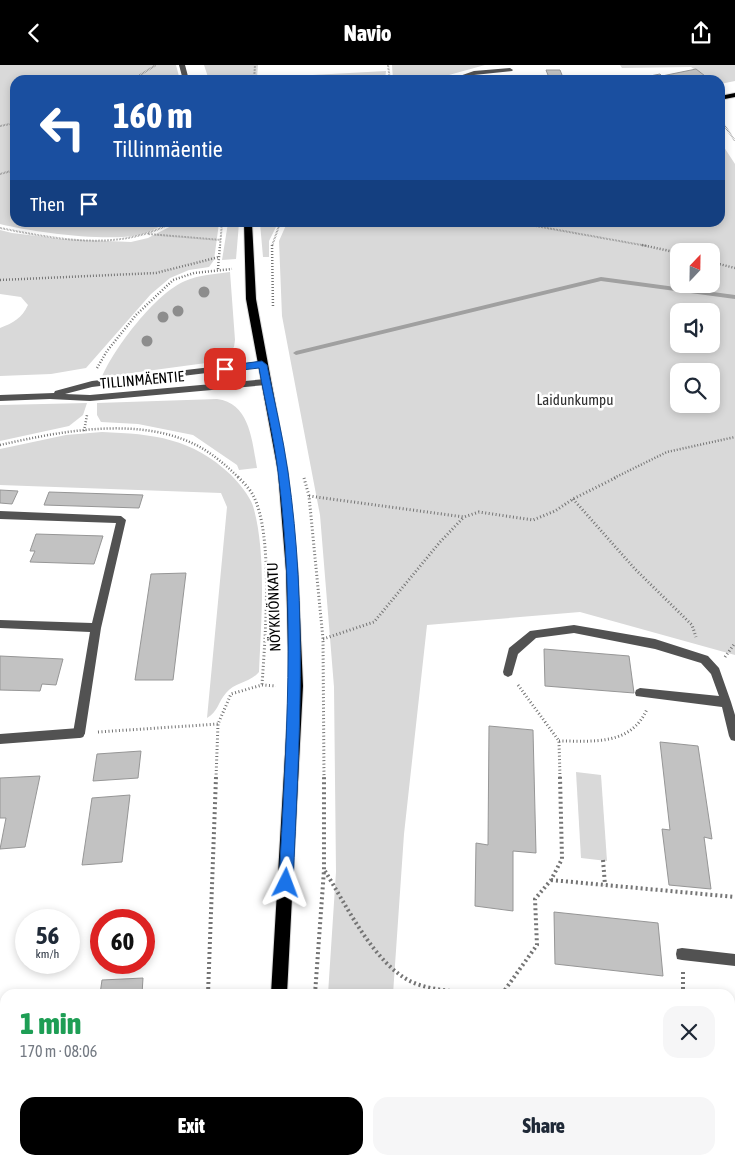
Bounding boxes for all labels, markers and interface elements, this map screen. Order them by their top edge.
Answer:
icon: back [20,19,48,47]
icon: share [687,19,715,47]
text: Navio [344,20,391,46]
icon: left [30,95,95,160]
text: 160 m [113,95,192,135]
text: Tillinmäentie [113,136,223,162]
icon: arrive [75,190,103,218]
text: Then [30,193,65,215]
north arrow [670,243,720,293]
map controls [670,243,720,413]
button: sound [670,303,720,353]
pin [204,348,246,390]
icon: arrive [211,355,239,383]
button: search [670,363,720,413]
street label: TILLINMÄENTIE [99,367,185,392]
park label: Laidunkumpu [537,391,613,408]
street label: NÖYKKIÖNKATU [263,562,284,652]
position arrow [259,856,311,908]
speed limit sign: 60 [90,909,155,974]
text: 56 [36,921,59,949]
text: km/h [36,947,59,961]
text: 1 min [20,1006,81,1040]
button: close [663,1006,715,1058]
text: 170 m · 08:06 [20,1042,97,1060]
button: Exit [20,1097,363,1155]
button: Share [373,1097,715,1155]

